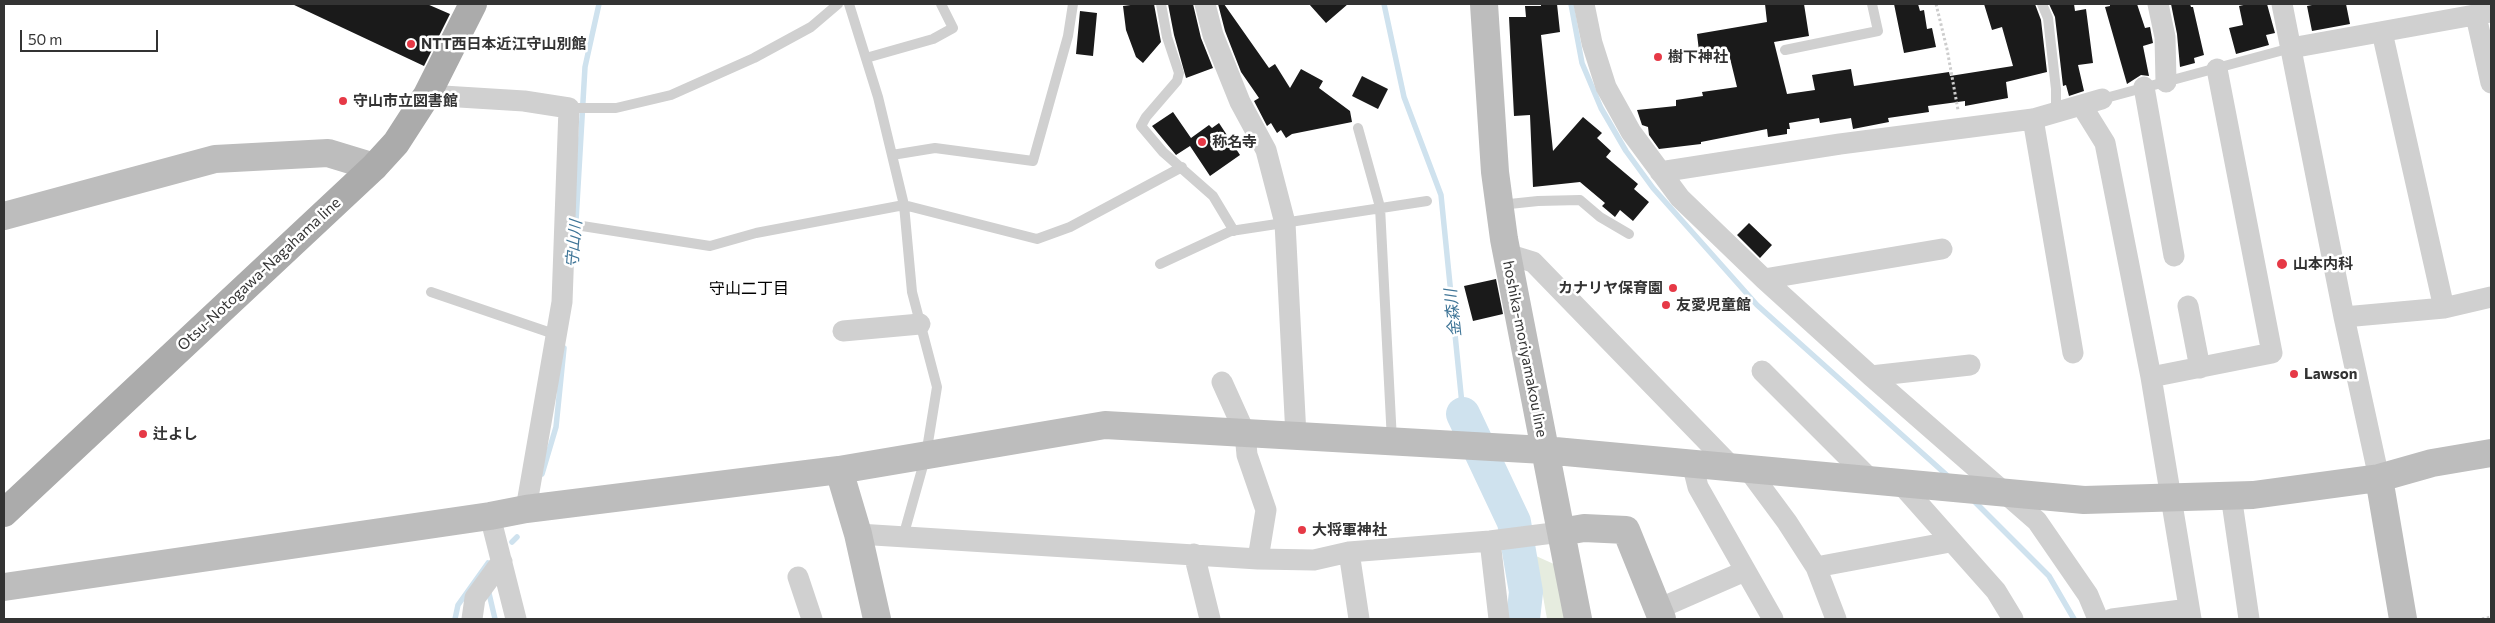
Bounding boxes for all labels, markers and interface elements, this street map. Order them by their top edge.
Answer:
scale bar [22,20,160,52]
text: 50 m [28,30,62,48]
place label: NTT西日本近江守山別館 [421,35,587,53]
marker: NTT西日本近江守山別館 [405,38,417,50]
place label: 樹下神社 [1668,48,1728,66]
marker: 樹下神社 [1652,51,1664,63]
place label: 守山市立図書館 [353,92,458,110]
marker: 守山市立図書館 [337,95,349,107]
place label: 称名寺 [1212,133,1257,151]
marker: 称名寺 [1196,136,1208,148]
street label: Otsu-Notogawa-Nagahama line [174,194,344,354]
water label: 守山川 [562,219,586,269]
place label: 山本内科 [2293,255,2353,273]
marker: 山本内科 [2275,257,2289,271]
street label: hoshika-moriyamakou line [1499,259,1551,439]
district label: 守山二丁目 [709,279,789,299]
place label: カナリヤ保育園 [1558,279,1663,297]
marker: カナリヤ保育園 [1667,282,1679,294]
water label: 金森川 [1441,288,1465,338]
place label: 友愛児童館 [1676,296,1751,314]
marker: 友愛児童館 [1660,299,1672,311]
place label: Lawson [2304,365,2357,383]
marker: Lawson [2288,368,2300,380]
place label: 辻よし [153,425,198,443]
marker: 辻よし [137,428,149,440]
place label: 大将軍神社 [1312,521,1387,539]
marker: 大将軍神社 [1296,524,1308,536]

